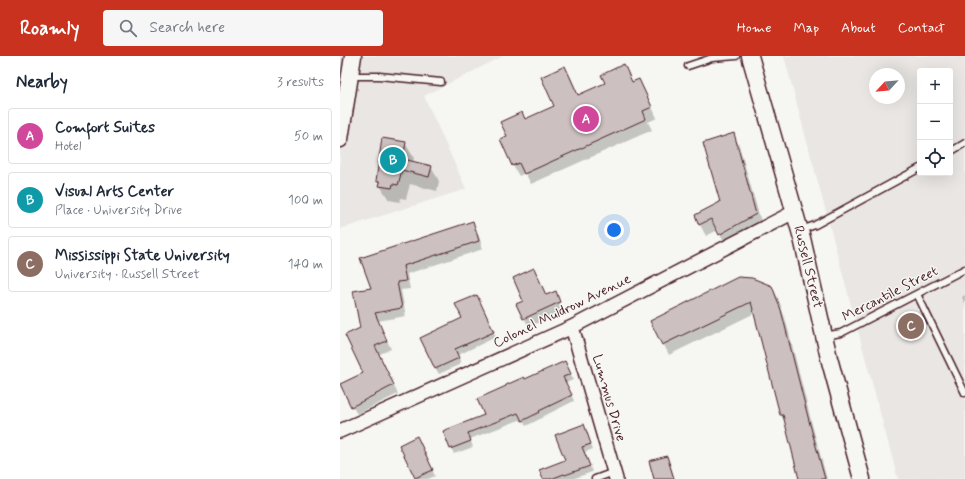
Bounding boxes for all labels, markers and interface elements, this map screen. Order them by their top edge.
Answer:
search box [103,10,383,46]
text: Roamly [20,16,79,41]
icon: search [117,17,139,39]
text: Search here [149,18,225,38]
text: Home [737,19,771,37]
text: Map [793,19,819,37]
text: About [841,19,876,37]
text: Contact [898,19,945,37]
north arrow [869,68,905,104]
map controls [917,68,953,176]
button: + [917,68,953,104]
text: Nearby [16,71,68,93]
text: 3 results [277,74,324,91]
pin: A [573,104,599,134]
button: − [917,104,953,140]
text: Comfort Suites [55,118,155,138]
text: A [26,128,34,145]
text: 50 m [294,128,323,145]
text: Hotel [55,138,81,155]
button: locate [917,140,953,176]
pin: B [380,145,406,175]
text: Visual Arts Center [55,182,174,202]
text: B [26,192,34,209]
text: 100 m [288,192,323,209]
text: Place · University Drive [55,202,182,219]
your location [604,220,624,240]
street label: Russell Street [789,224,827,310]
text: Mississippi State University [55,246,230,266]
text: C [25,256,35,273]
text: 140 m [288,256,323,273]
street label: Mercantile Street [839,262,941,326]
text: University · Russell Street [55,266,200,283]
street label: Colonel Muldrow Avenue [490,270,634,352]
pin: C [898,311,924,341]
street label: Lummus Drive [588,352,630,444]

